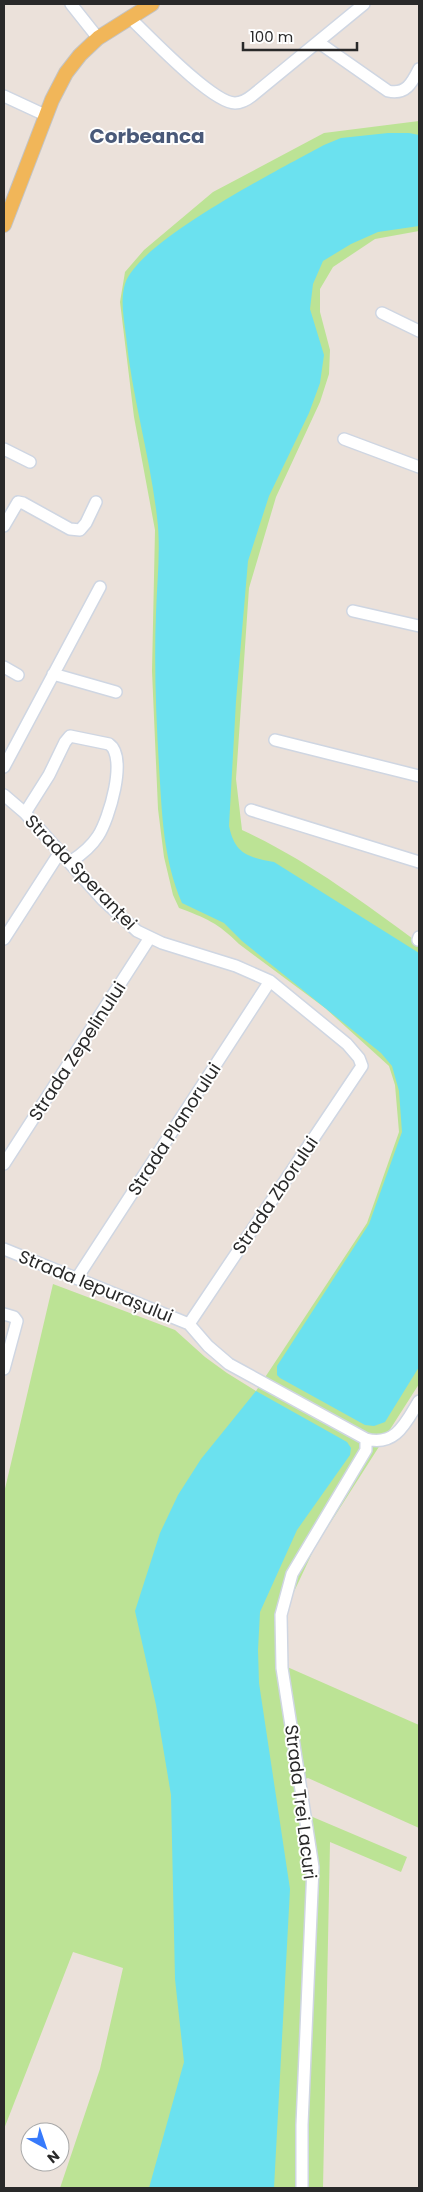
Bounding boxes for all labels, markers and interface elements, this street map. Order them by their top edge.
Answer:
scale bar [243,20,357,52]
text: 100 m [250,26,293,47]
district label: Corbeanca [89,122,205,150]
street label: Strada Speranței [19,809,143,935]
street label: Strada Zepelinului [22,976,132,1126]
street label: Strada Planorului [122,1058,226,1200]
street label: Strada Zborului [226,1131,324,1259]
street label: Strada Iepurașului [15,1244,177,1328]
street label: Strada Trei Lacuri [279,1723,323,1881]
north arrow [20,2122,70,2172]
text: N [43,2146,64,2168]

